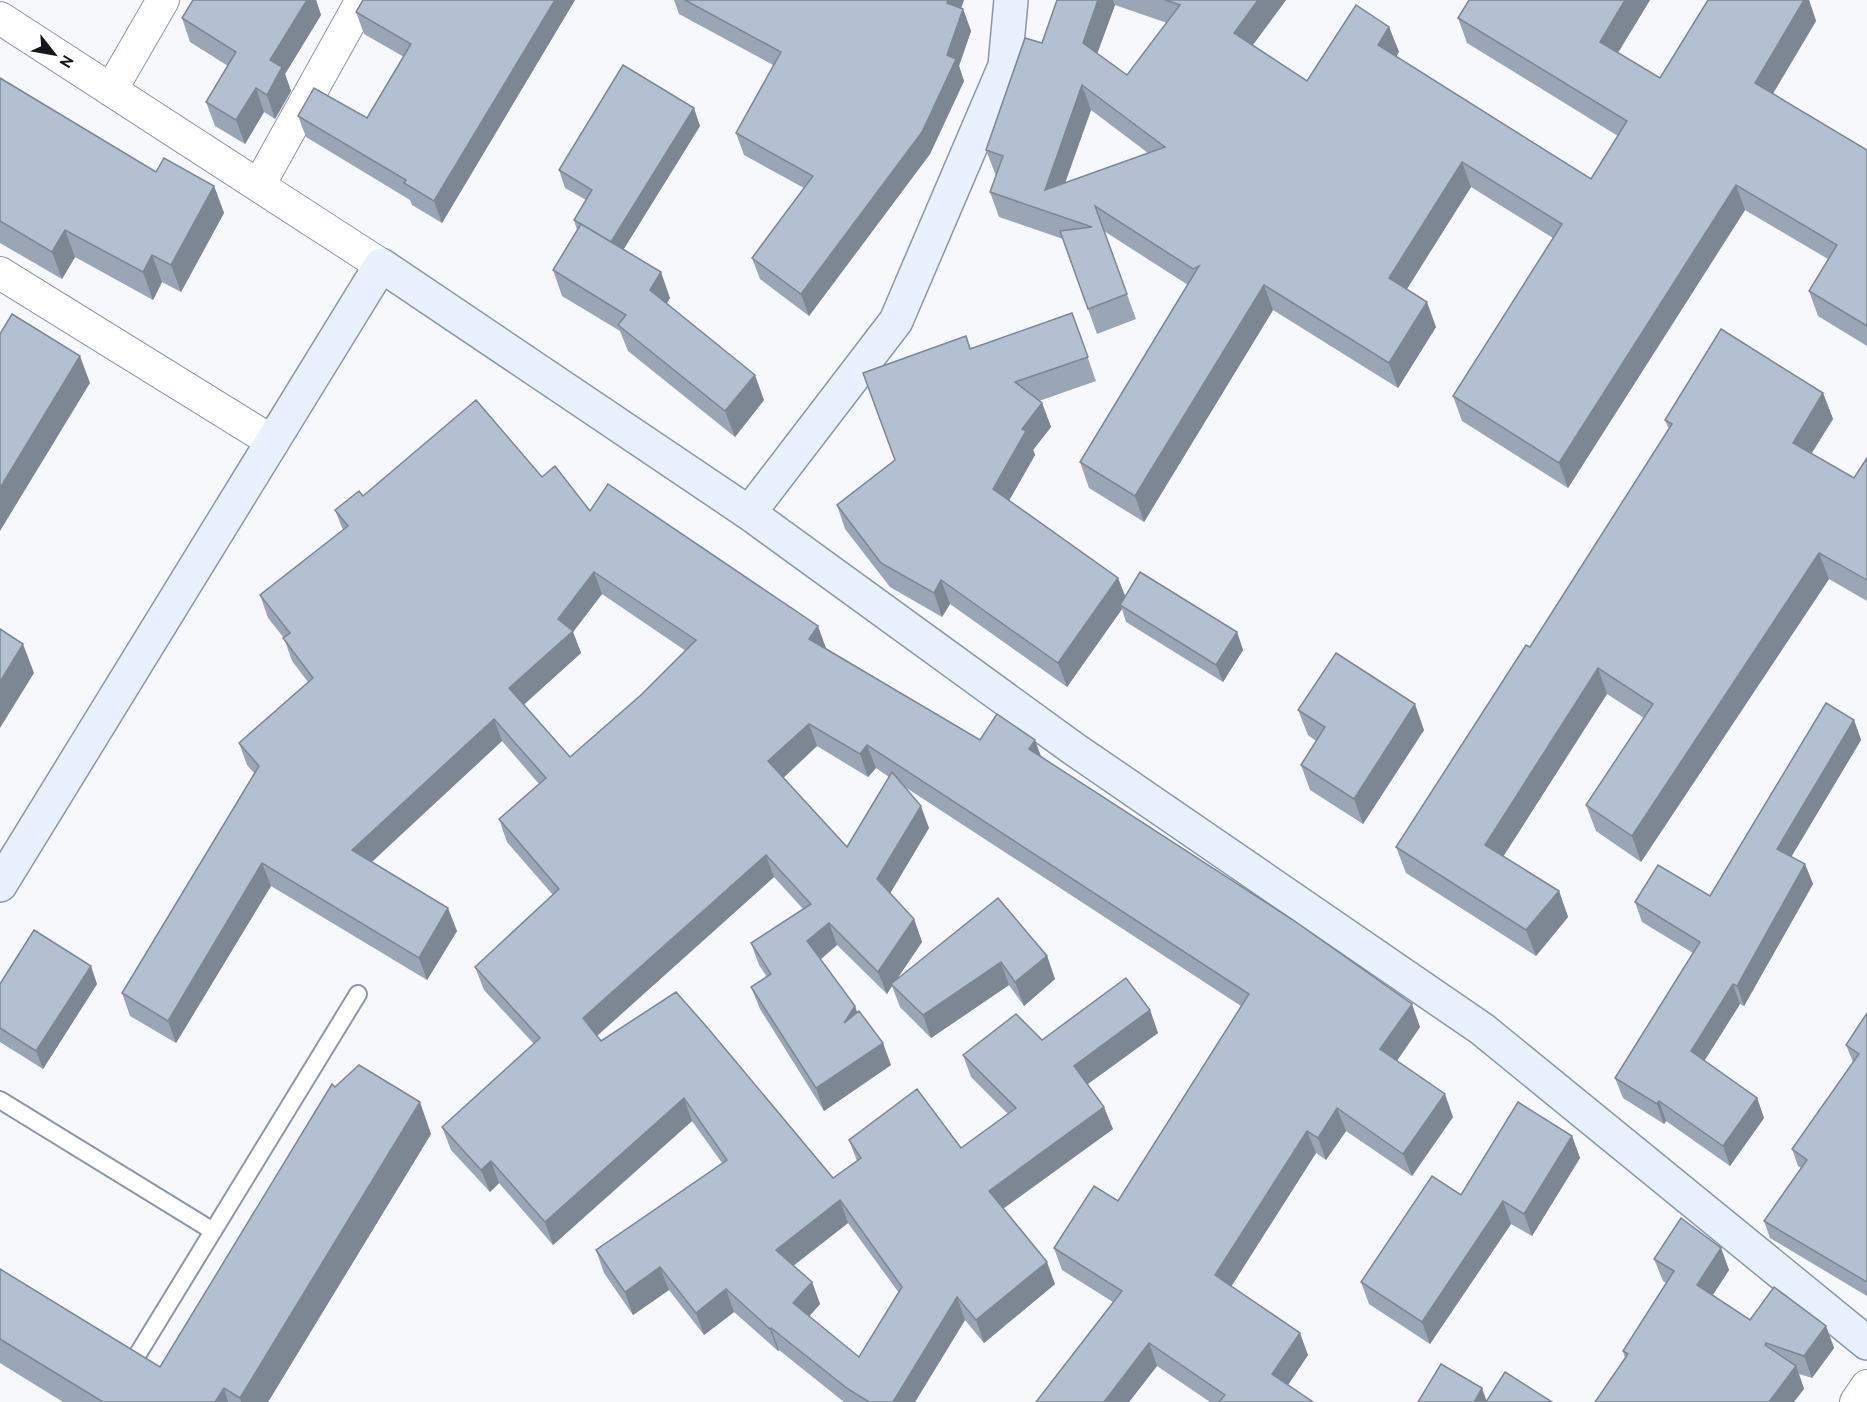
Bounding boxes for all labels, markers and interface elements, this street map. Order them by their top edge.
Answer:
north arrow [24,24,84,84]
text: N [54,51,77,71]

